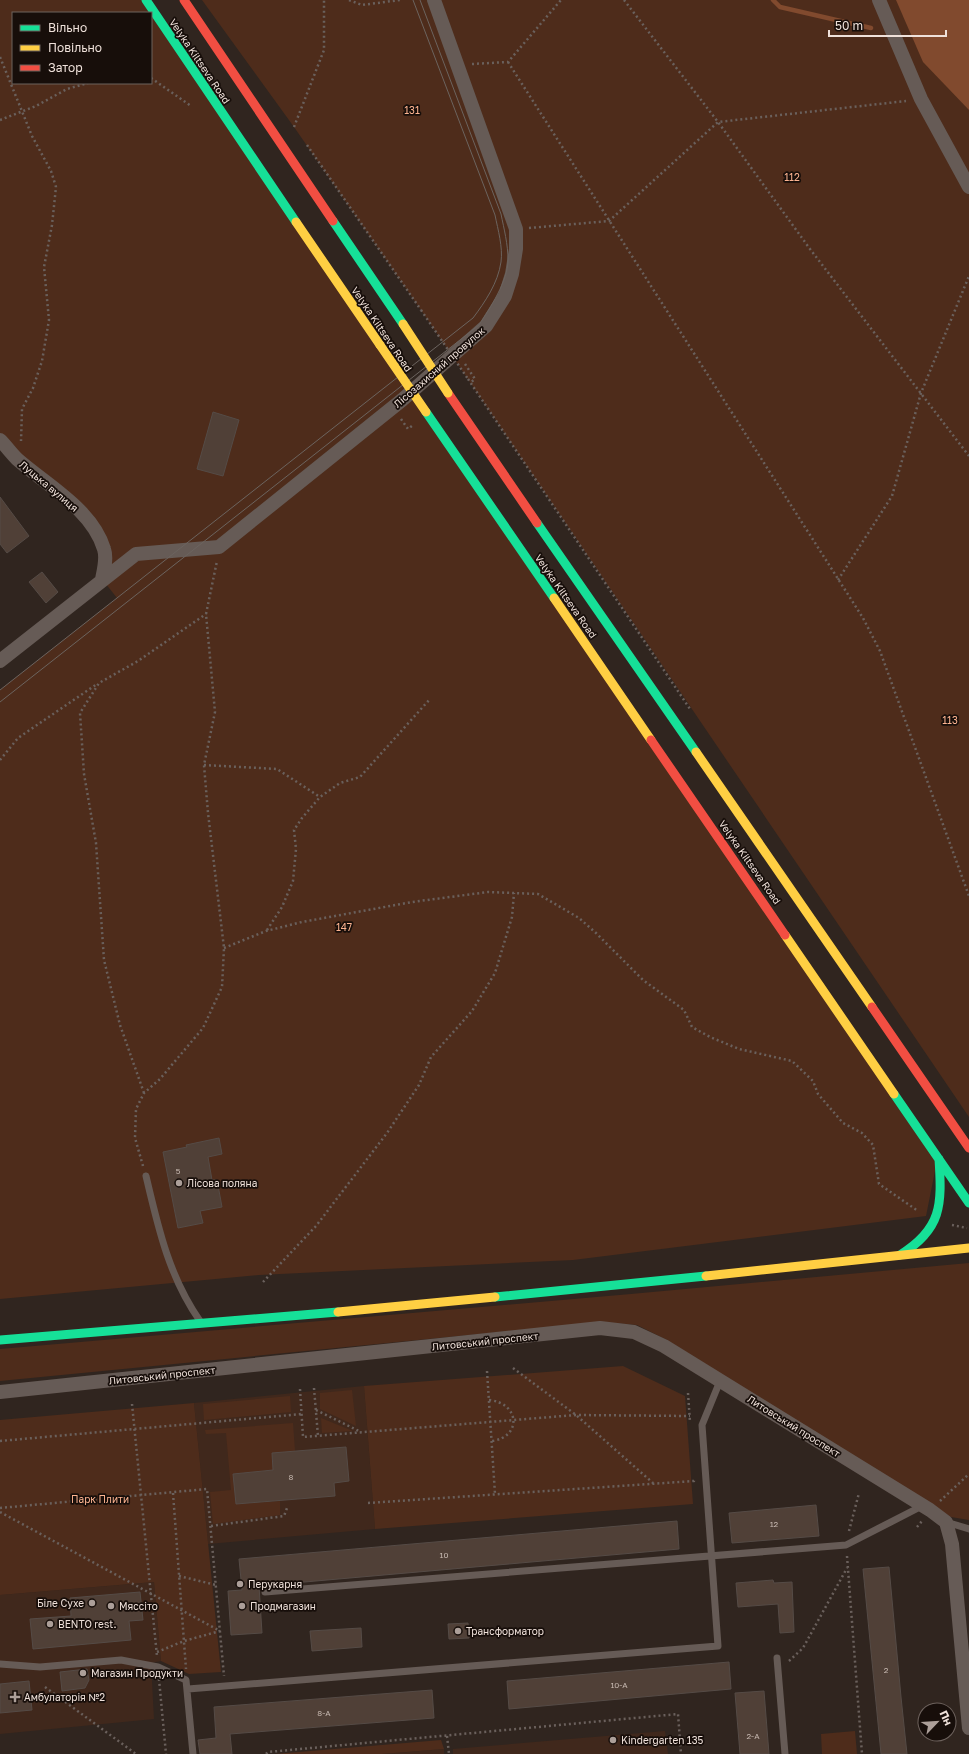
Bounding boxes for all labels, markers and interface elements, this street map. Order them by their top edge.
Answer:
legend [12,12,152,84]
scale bar [829,12,946,38]
street label: Velyka Kiltseva Road [167,16,233,106]
text: 50 m [835,18,863,33]
text: Вільно [48,20,87,35]
text: Повільно [48,40,102,55]
text: Затор [48,60,83,75]
park label: 131 [404,104,420,116]
park label: 112 [784,171,800,183]
street label: Velyka Kiltseva Road [349,284,415,374]
street label: Лісозахисний провулок [391,324,487,410]
street label: Луцька вулиця [17,458,81,514]
street label: Velyka Kiltseva Road [533,552,599,640]
park label: 113 [942,714,958,726]
street label: Velyka Kiltseva Road [717,818,783,906]
park label: 147 [336,921,352,933]
house number: 5 [176,1166,181,1176]
place label: Лісова поляна [187,1177,257,1189]
marker: Лісова поляна [174,1178,184,1188]
street label: Литовський проспект [431,1329,539,1353]
street label: Литовський проспект [108,1363,216,1387]
street label: Литовський проспект [745,1393,843,1459]
house number: 8 [289,1472,294,1482]
park label: Парк Плити [71,1493,129,1505]
house number: 12 [770,1519,779,1529]
house number: 10 [440,1550,448,1560]
place label: Перукарня [248,1578,302,1590]
marker: Перукарня [235,1579,245,1589]
place label: Біле Сухе [37,1597,84,1609]
marker: Біле Сухе [87,1598,97,1608]
place label: Мяссіто [119,1600,158,1612]
place label: Продмагазин [250,1600,316,1612]
marker: Мяссіто [106,1601,116,1611]
marker: Продмагазин [237,1601,247,1611]
place label: BENTO rest. [58,1618,117,1630]
marker: BENTO rest. [45,1619,55,1629]
place label: Трансформатор [466,1625,544,1637]
marker: Трансформатор [453,1626,463,1636]
house number: 2 [884,1665,889,1675]
place label: Магазин Продукти [91,1667,183,1679]
marker: Магазин Продукти [78,1668,88,1678]
house number: 10-А [610,1680,628,1690]
marker: Амбулаторія №2 [9,1691,21,1703]
place label: Амбулаторія №2 [24,1691,105,1703]
north arrow [917,1702,957,1742]
house number: 8-А [317,1708,331,1718]
text: Пн [937,1708,956,1727]
house number: 2-А [746,1731,760,1741]
place label: Kindergarten 135 [621,1734,704,1746]
marker: Kindergarten 135 [608,1735,618,1745]

